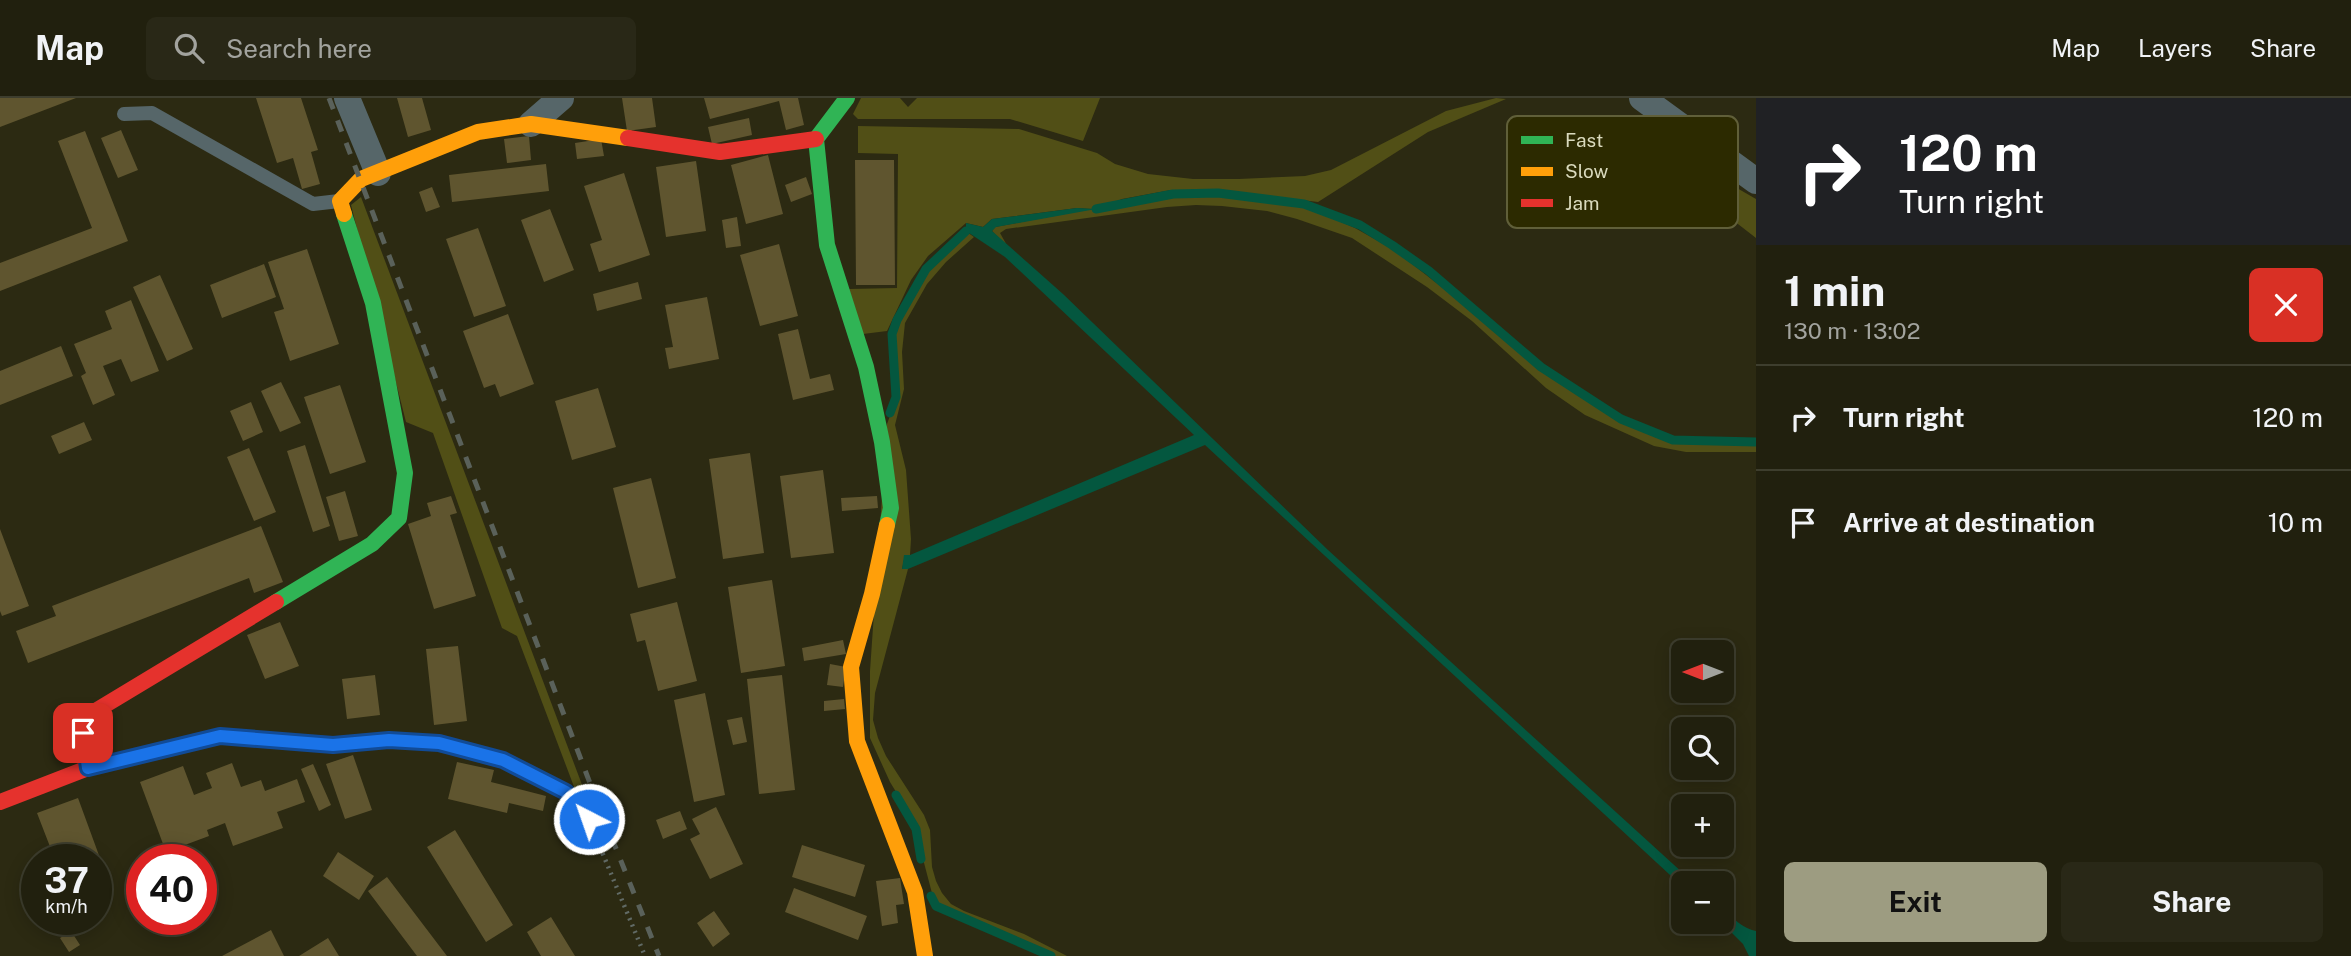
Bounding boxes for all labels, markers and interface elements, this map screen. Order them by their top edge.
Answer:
search box [146,17,636,80]
text: Map [35,29,104,67]
icon: search [170,29,208,67]
text: Search here [226,33,372,64]
text: Map [2051,34,2100,62]
text: Layers [2138,34,2212,62]
text: Share [2250,34,2316,62]
legend [1507,116,1738,228]
text: 120 m [1899,124,2038,182]
icon: right [1784,126,1875,217]
text: Fast [1565,129,1603,151]
text: Slow [1565,160,1609,182]
text: Turn right [1899,183,2044,220]
text: Jam [1565,192,1599,214]
text: 1 min [1784,266,1885,315]
button: close [2249,268,2323,342]
text: 130 m · 13:02 [1784,317,1920,344]
icon: right [1784,399,1822,437]
text: Turn right [1843,402,1965,433]
text: 120 m [2252,402,2323,433]
icon: arrive [1784,504,1822,542]
text: Arrive at destination [1843,507,2095,538]
text: 10 m [2268,507,2323,538]
north arrow [1671,640,1734,704]
map controls [1671,640,1734,934]
pin [53,703,113,763]
icon: arrive [64,714,102,752]
button: search [1671,717,1734,780]
position arrow [552,782,626,856]
button: + [1671,794,1734,857]
speed limit sign: 40 [126,844,217,935]
text: 37 [44,860,89,901]
button: Exit [1784,862,2047,942]
button: Share [2061,862,2323,942]
button: − [1671,871,1734,934]
text: km/h [45,896,88,917]

